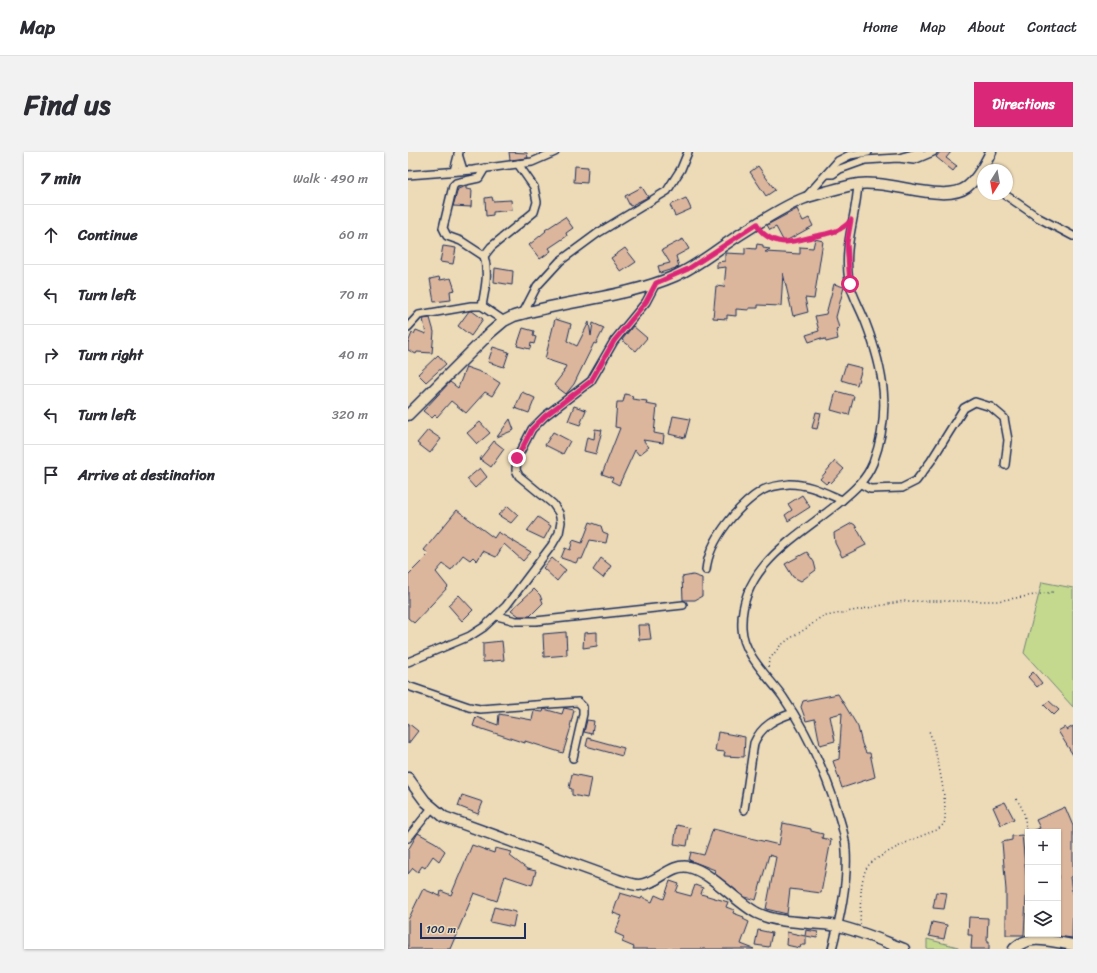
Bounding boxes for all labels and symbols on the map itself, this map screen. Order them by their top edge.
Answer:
north arrow [977,164,1013,200]
route start [841,275,859,293]
route end [508,449,526,467]
scale bar [420,921,526,940]

